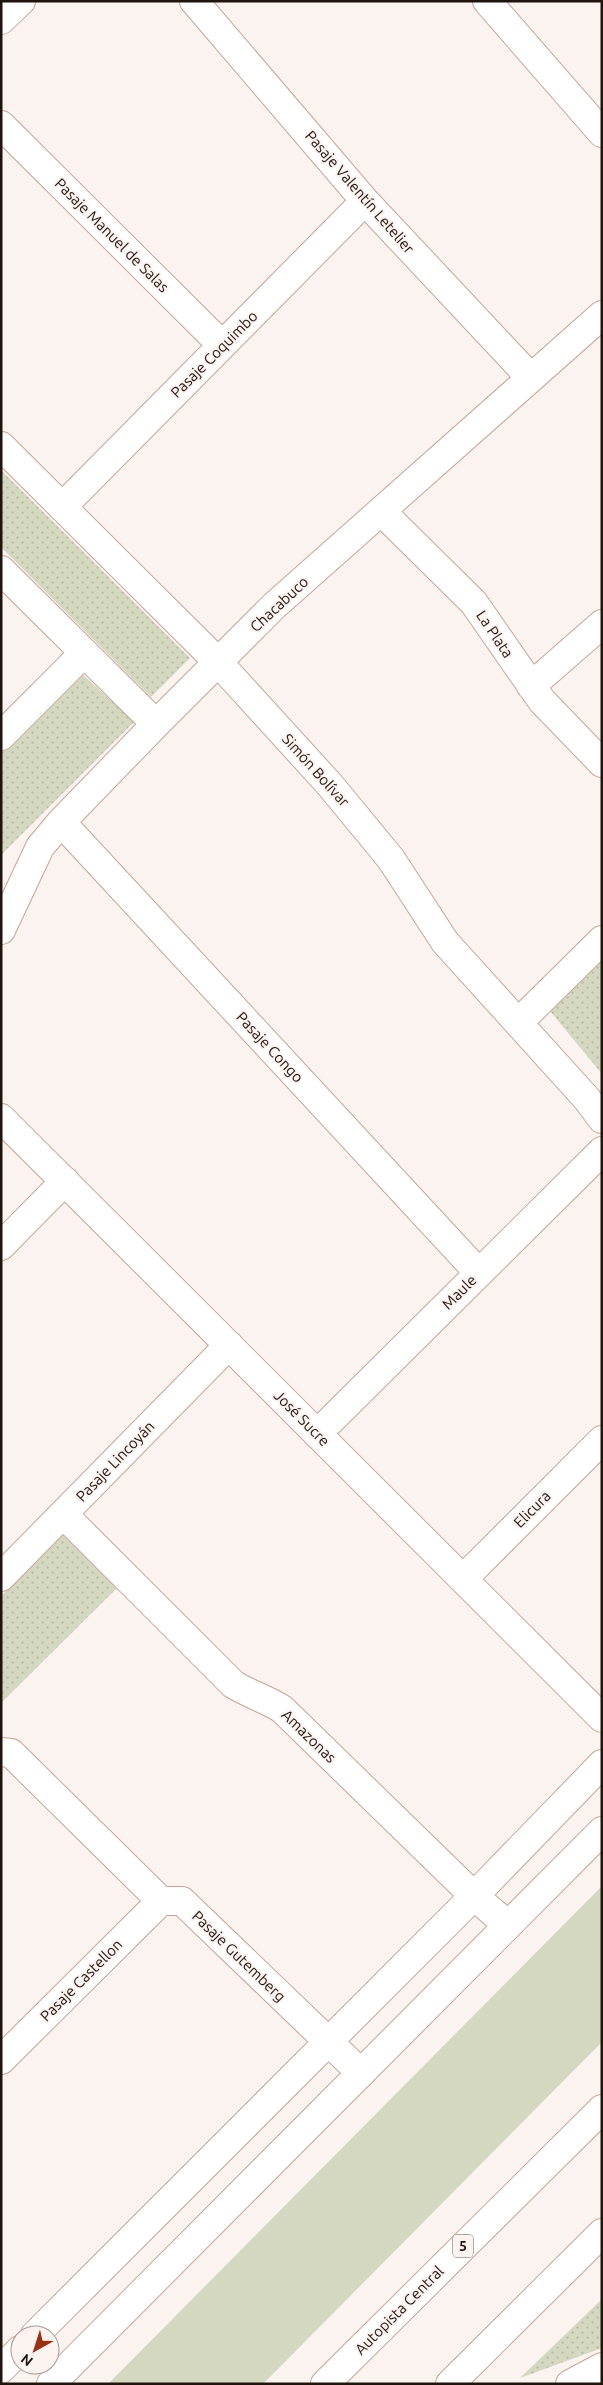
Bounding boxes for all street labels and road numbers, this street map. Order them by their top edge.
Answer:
street label: Pasaje Valentín Letelier [302,127,418,257]
street label: Pasaje Manuel de Salas [52,175,172,295]
street label: Pasaje Coquimbo [167,307,261,401]
street label: Chacabuco [246,573,312,635]
street label: La Plata [473,607,517,661]
street label: Simón Bolívar [279,730,353,810]
street label: Pasaje Congo [233,1008,307,1086]
street label: Maule [438,1271,480,1313]
street label: José Sucre [271,1387,333,1449]
street label: Pasaje Lincoyán [72,1417,158,1505]
street label: Elicura [510,1487,554,1531]
street label: Amazonas [278,1706,340,1766]
street label: Pasaje Gutemberg [189,1907,289,2005]
street label: Pasaje Castellon [36,1935,126,2025]
road number: 5 [453,2234,473,2258]
street label: Autopista Central [351,2262,447,2358]

